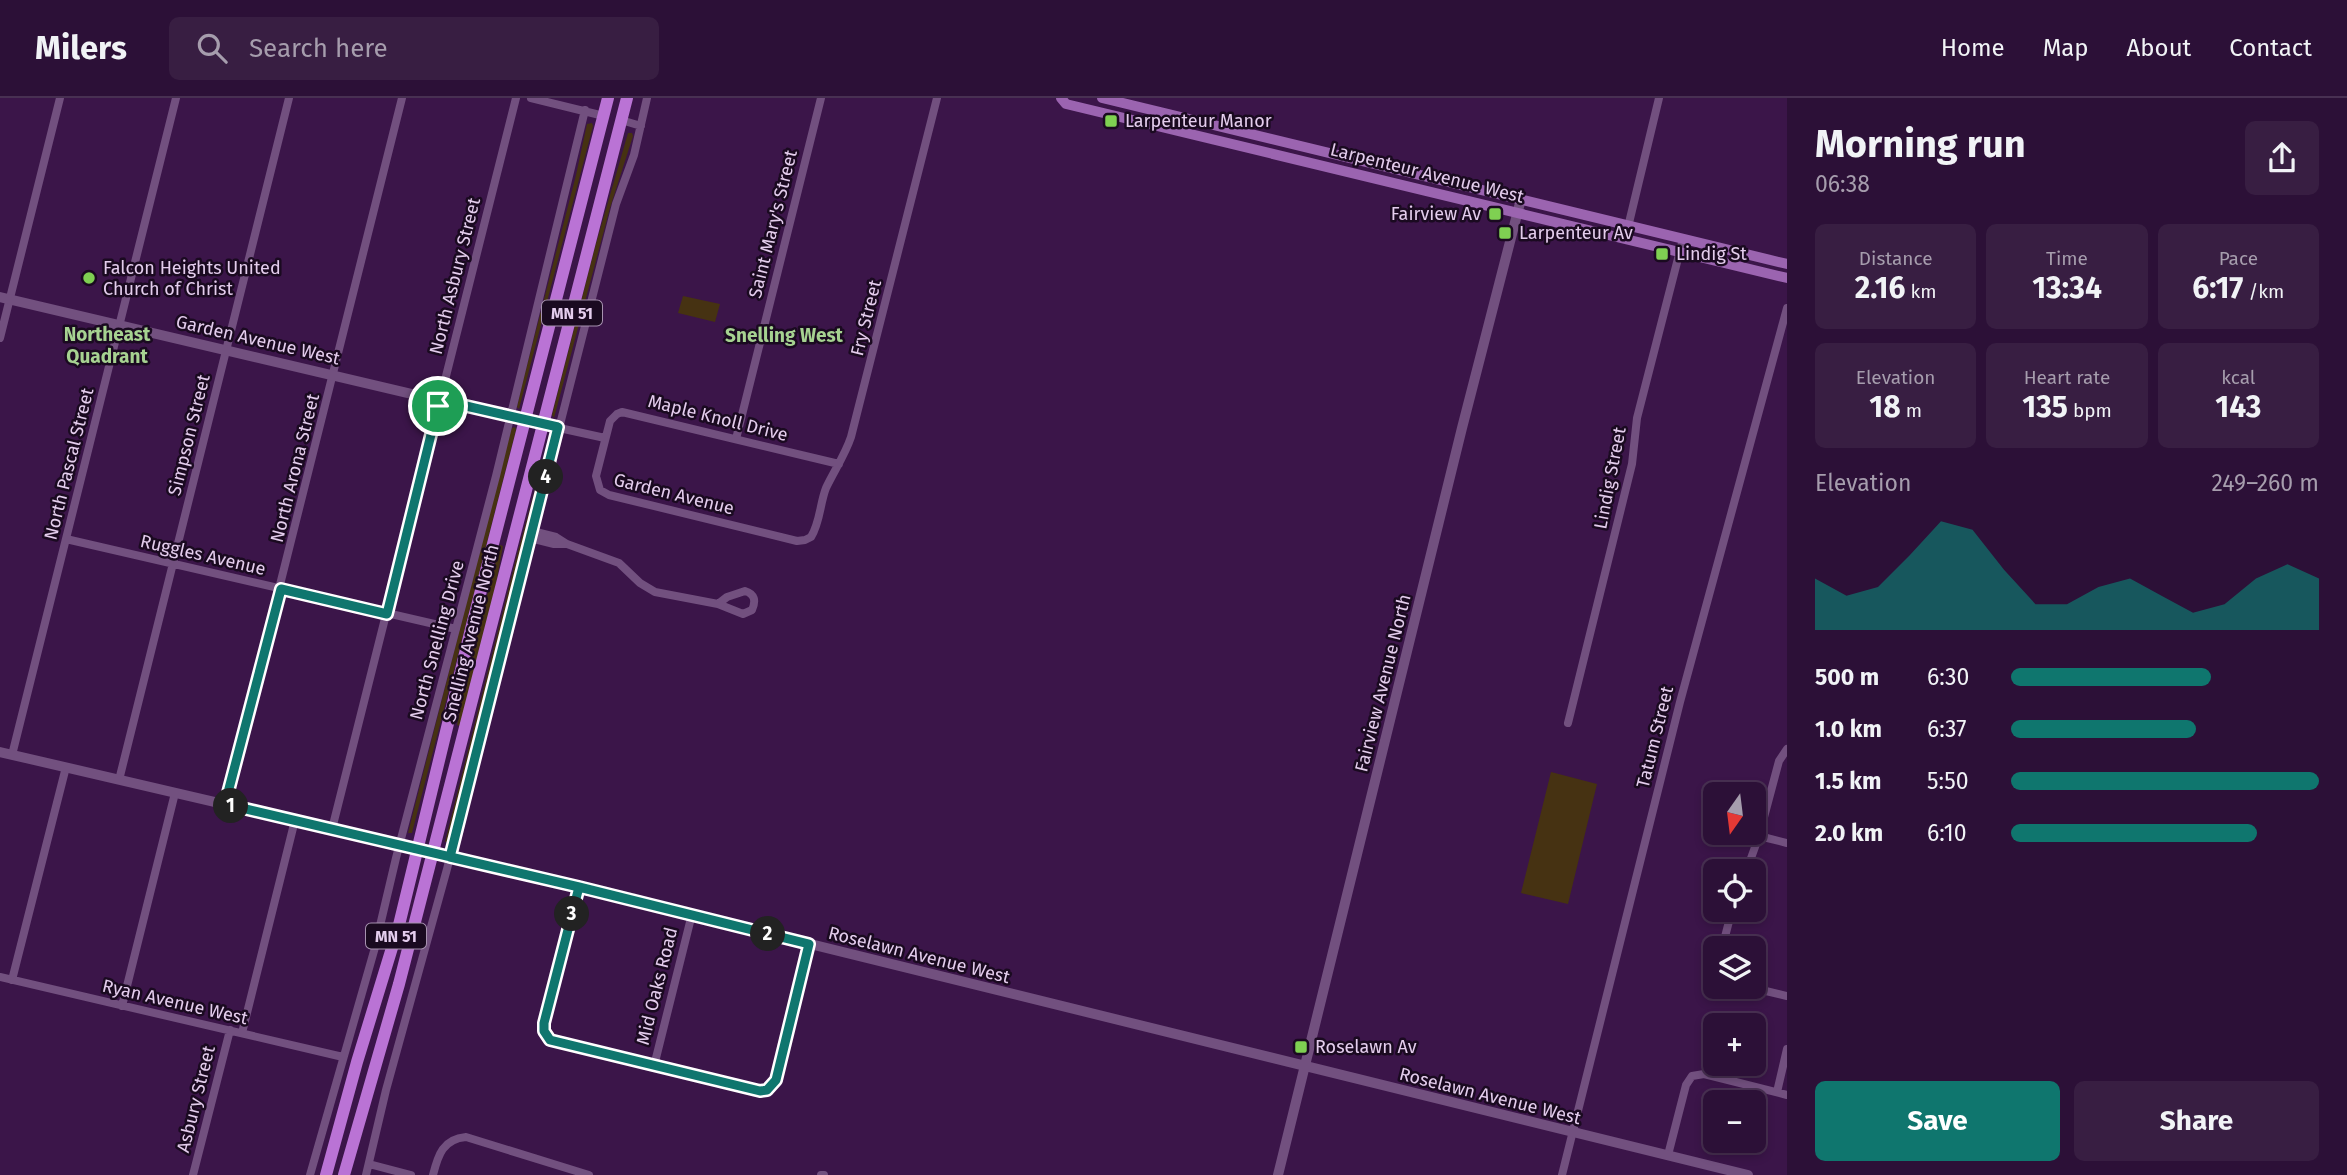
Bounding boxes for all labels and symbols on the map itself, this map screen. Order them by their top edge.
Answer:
place label: Larpenteur Manor [1125,110,1272,132]
marker: Larpenteur Manor [1103,113,1119,129]
street label: Larpenteur Avenue West [1328,138,1527,208]
street label: Saint Mary's Street [744,147,802,300]
street label: North Asbury Street [425,195,485,357]
place label: Fairview Av [1391,203,1481,225]
marker: Fairview Av [1487,206,1503,222]
place label: Larpenteur Av [1519,222,1633,244]
marker: Larpenteur Av [1497,225,1513,241]
place label: Lindig St [1676,243,1747,265]
marker: Lindig St [1654,246,1670,262]
place label: Falcon Heights United Church of Christ [103,257,281,300]
marker: Falcon Heights United Church of Christ [81,270,97,286]
street label: Fry Street [846,277,886,358]
road number: MN 51 [542,300,602,326]
street label: Garden Avenue West [174,310,342,370]
district label: Northeast Quadrant [64,323,151,368]
district label: Snelling West [725,324,844,347]
street label: Simpson Street [163,372,215,498]
pin [408,376,468,436]
street label: North Pascal Street [39,385,99,542]
street label: Maple Knoll Drive [646,390,790,446]
street label: North Arona Street [266,391,324,545]
street label: Lindig Street [1589,425,1631,531]
pin: 4 [528,460,564,494]
street label: Garden Avenue [612,468,736,520]
street label: Ruggles Avenue [138,530,268,580]
street label: Snelling Avenue North [438,542,504,724]
street label: North Snelling Drive [405,558,469,722]
street label: Fairview Avenue North [1350,592,1416,774]
street label: Tatum Street [1632,683,1678,790]
north arrow [1703,782,1766,845]
pin: 1 [214,788,248,824]
pin: 3 [554,896,590,932]
pin: 2 [750,916,786,952]
street label: Roselawn Avenue West [826,922,1013,988]
road number: MN 51 [366,923,426,948]
street label: Mid Oaks Road [632,925,682,1047]
street label: Ryan Avenue West [100,975,250,1030]
place label: Roselawn Av [1315,1036,1417,1058]
marker: Roselawn Av [1293,1039,1309,1055]
street label: Asbury Street [172,1043,220,1155]
street label: Roselawn Avenue West [1397,1063,1584,1129]

